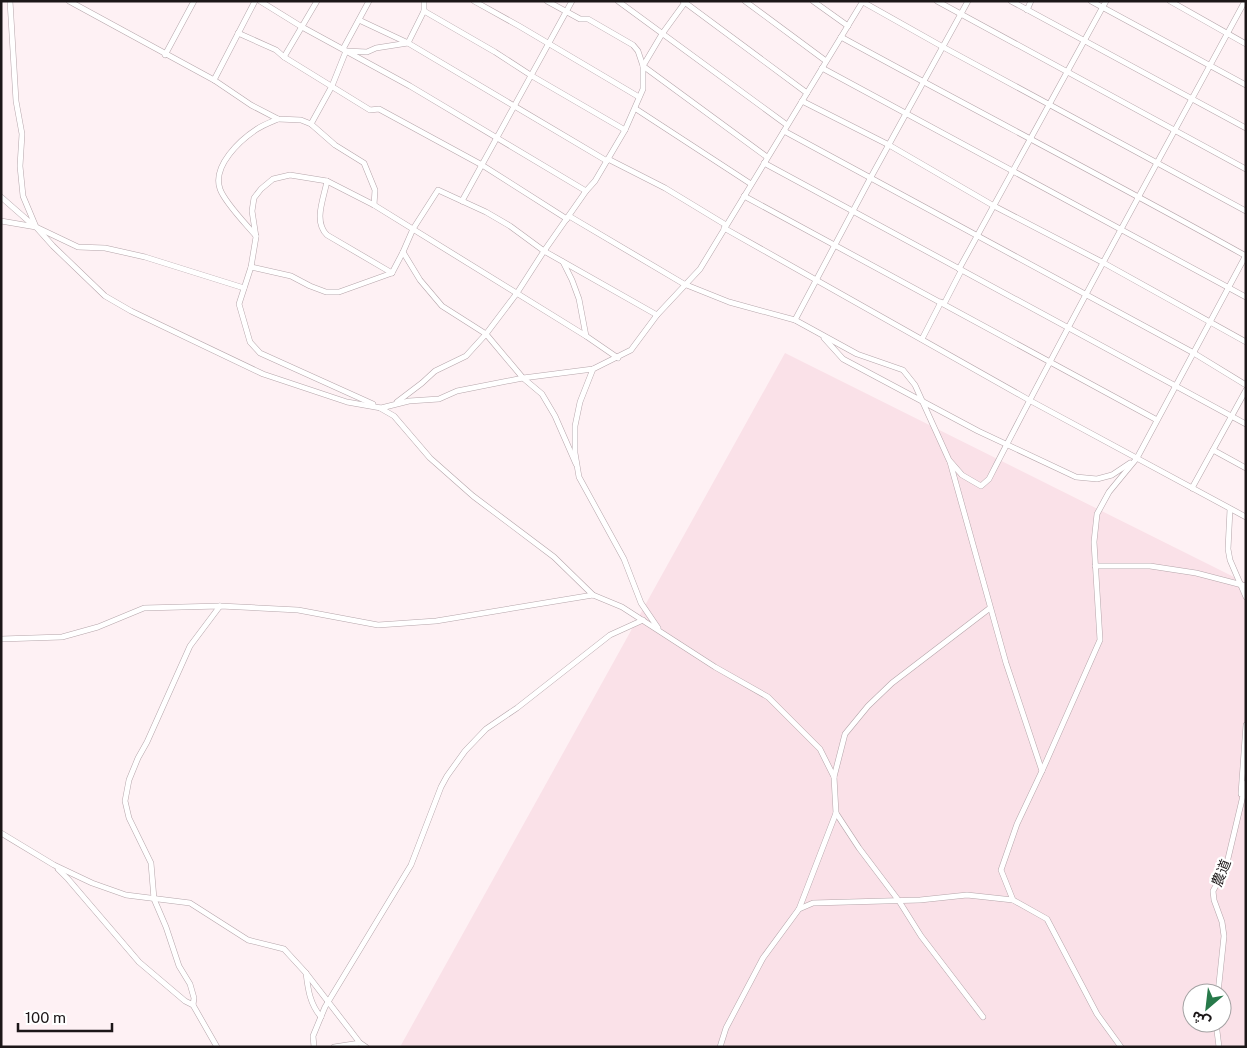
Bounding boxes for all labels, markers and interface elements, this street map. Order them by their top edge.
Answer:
street label: 農道 [1208,857,1234,889]
north arrow [1182,983,1232,1033]
scale bar [18,1000,111,1032]
text: ش [1189,1008,1213,1031]
text: 100 m [25,1009,66,1026]

